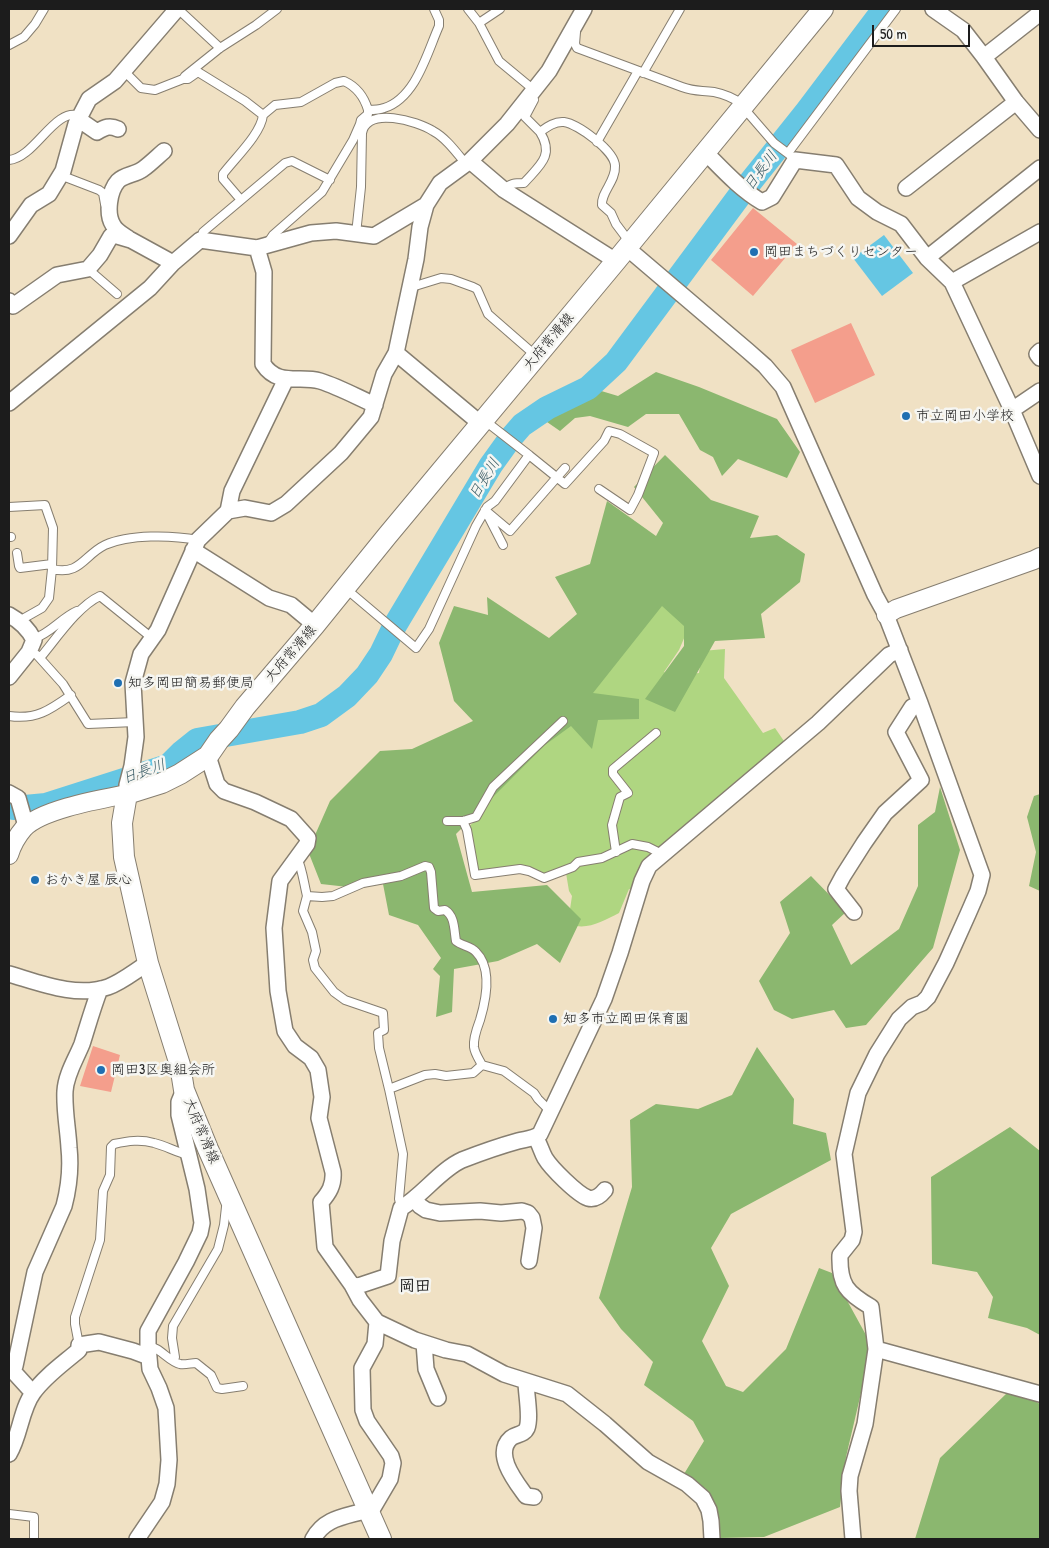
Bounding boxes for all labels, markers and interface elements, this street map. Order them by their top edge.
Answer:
scale bar [874,15,972,47]
text: 50 m [880,23,907,44]
water label: 日長川 [740,148,782,194]
place label: 岡田まちづくりセンター [764,244,918,260]
marker: 岡田まちづくりセンター [748,246,760,258]
street label: 大府常滑線 [520,310,578,374]
place label: 市立岡田小学校 [916,408,1014,424]
marker: 市立岡田小学校 [900,410,912,422]
water label: 日長川 [466,455,504,503]
street label: 大府常滑線 [262,622,320,686]
place label: 知多岡田簡易郵便局 [128,675,254,691]
marker: 知多岡田簡易郵便局 [112,677,124,689]
water label: 日長川 [120,756,168,788]
place label: おかき屋 辰心 [45,872,132,888]
marker: おかき屋 辰心 [29,874,41,886]
place label: 知多市立岡田保育園 [563,1011,689,1027]
marker: 知多市立岡田保育園 [547,1013,559,1025]
place label: 岡田3区奥組会所 [111,1062,215,1078]
marker: 岡田3区奥組会所 [95,1064,107,1076]
street label: 大府常滑線 [180,1096,222,1166]
district label: 岡田 [399,1277,431,1297]

